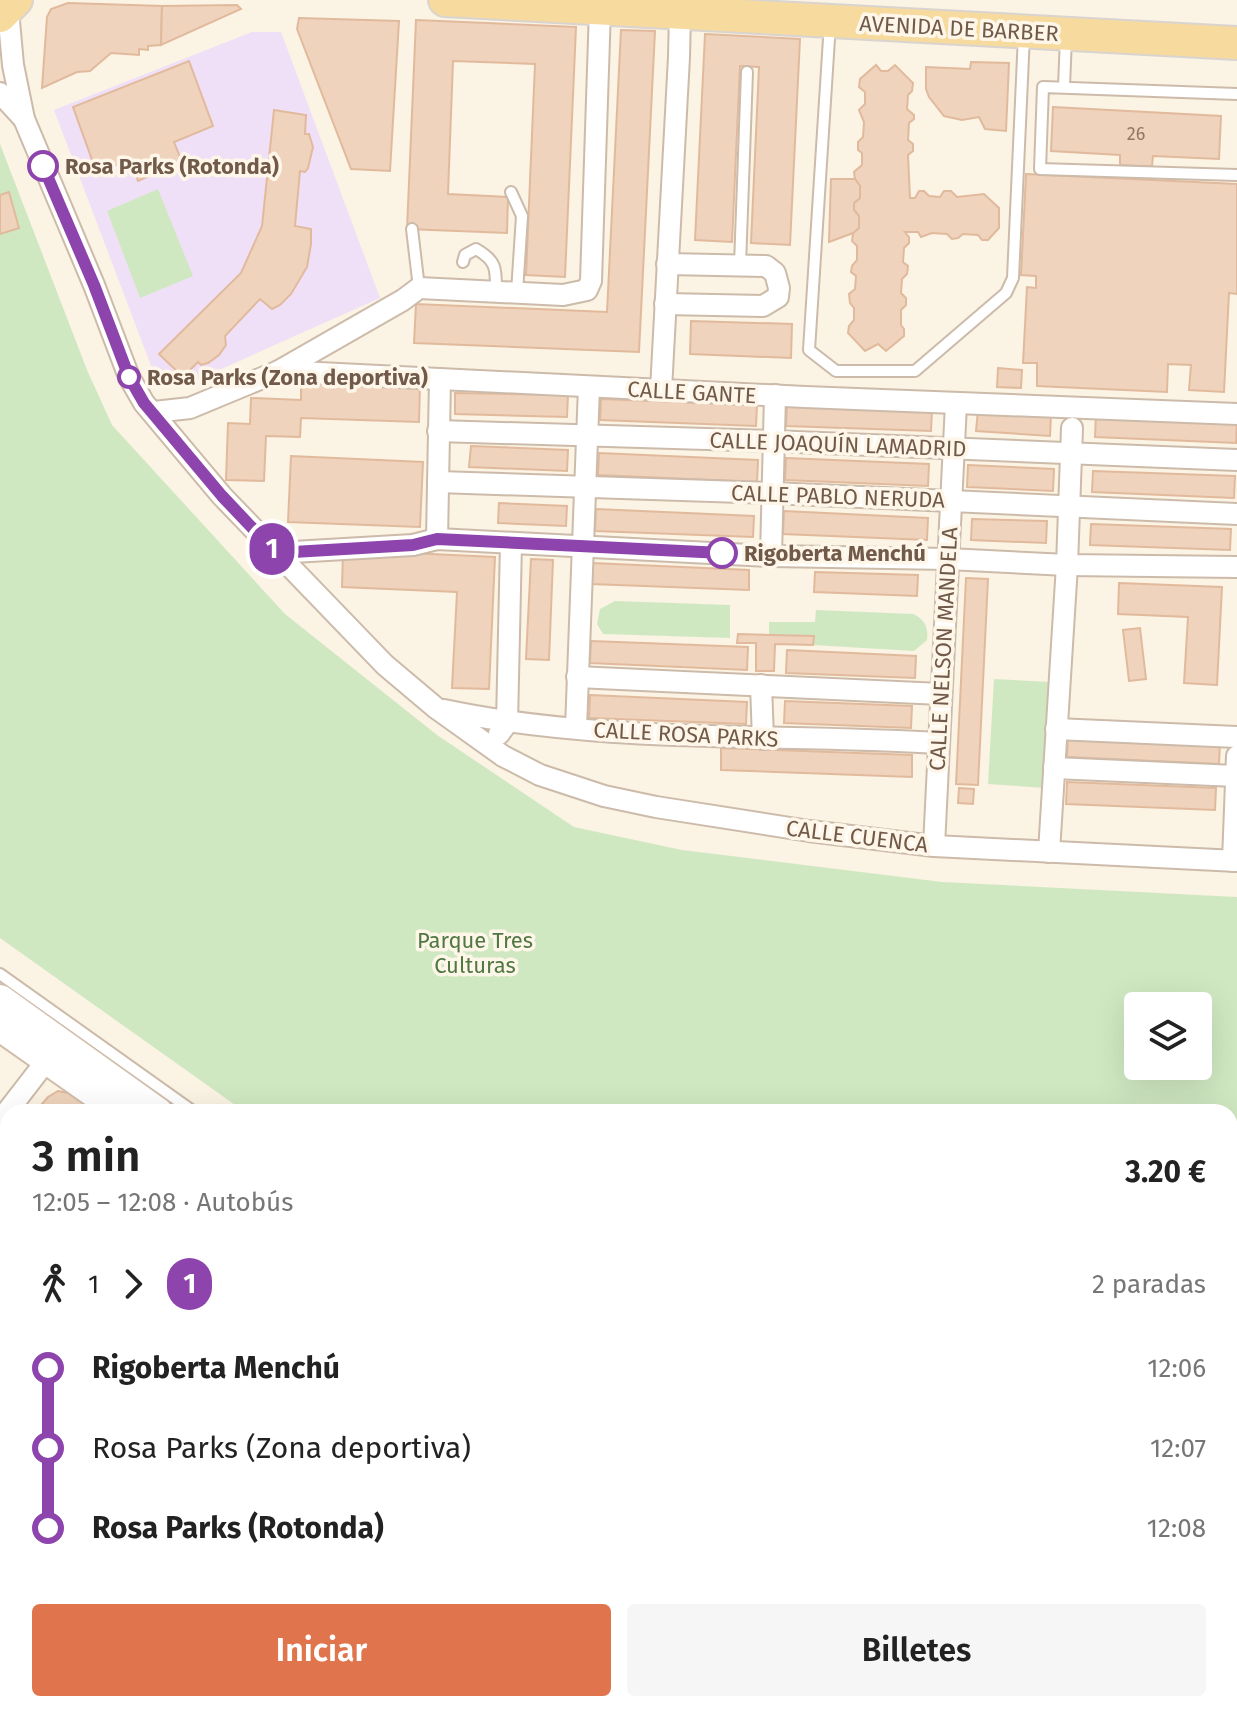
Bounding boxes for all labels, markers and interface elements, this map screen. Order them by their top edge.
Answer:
street label: AVENIDA DE BARBER [859,10,1059,47]
house number: 26 [1127,123,1145,145]
marker: Rosa Parks (Rotonda) [28,151,58,181]
place label: Rosa Parks (Rotonda) [65,153,279,180]
place label: Rosa Parks (Zona deportiva) [147,364,428,391]
marker: Rosa Parks (Zona deportiva) [118,366,140,388]
street label: CALLE GANTE [627,376,757,409]
street label: CALLE JOAQUÍN LAMADRID [709,427,967,462]
street label: CALLE PABLO NERUDA [731,479,946,514]
line badge: 1 [246,523,298,575]
street label: CALLE NELSON MANDELA [924,526,963,772]
text: 1 [266,532,279,565]
marker: Rigoberta Menchú [707,538,737,568]
place label: Rigoberta Menchú [744,540,926,567]
street label: CALLE ROSA PARKS [593,716,779,753]
street label: CALLE CUENCA [784,814,930,859]
park label: Parque Tres Culturas [417,927,533,979]
map controls [1124,992,1212,1080]
button: layers [1124,992,1212,1080]
text: 3 min [32,1130,141,1183]
text: 3.20 € [1125,1154,1206,1190]
text: 12:05 – 12:08 · Autobús [32,1187,293,1218]
icon: walk [32,1262,76,1306]
icon: forward [111,1262,155,1306]
text: 1 [183,1267,196,1300]
text: 1 [88,1269,99,1300]
text: 2 paradas [1092,1269,1206,1300]
text: Rigoberta Menchú [92,1350,340,1386]
text: 12:06 [1147,1353,1206,1384]
text: Rosa Parks (Zona deportiva) [92,1430,471,1466]
text: 12:07 [1150,1433,1206,1464]
text: Rosa Parks (Rotonda) [92,1510,384,1546]
text: 12:08 [1147,1513,1206,1544]
button: Iniciar [32,1604,611,1696]
button: Billetes [627,1604,1206,1696]

